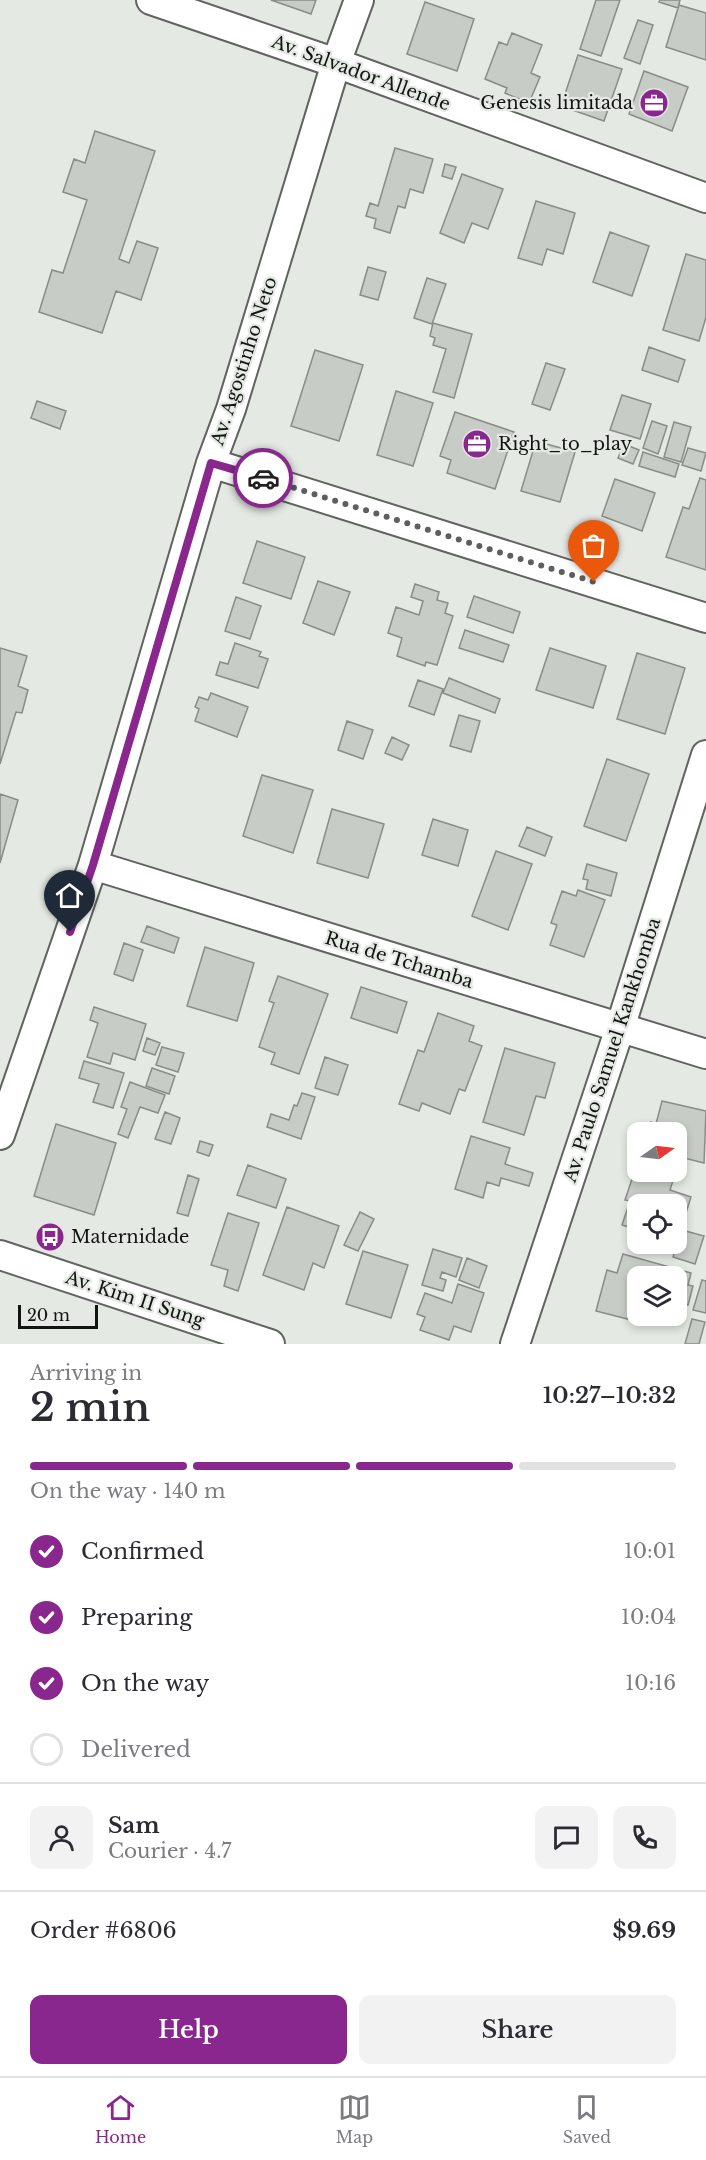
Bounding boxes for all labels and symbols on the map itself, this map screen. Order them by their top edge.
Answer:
street label: Av. Salvador Allende [268,30,453,116]
office icon: Genesis limitada [638,87,670,119]
place label: Genesis limitada [480,92,633,114]
street label: Av. Agostinho Neto [206,274,282,449]
office icon: Right_to_play [461,428,493,460]
place label: Right_to_play [498,433,633,455]
courier [233,448,293,508]
pin [568,520,619,582]
pin [44,870,95,932]
street label: Av. Paulo Samuel Kankhomba [558,915,665,1186]
street label: Rua de Tchamba [322,927,476,993]
north arrow [627,1122,687,1182]
bus stop icon: Maternidade [34,1221,66,1253]
place label: Maternidade [71,1226,189,1248]
street label: Av. Kim II Sung [62,1266,207,1332]
scale bar [18,1302,98,1330]

